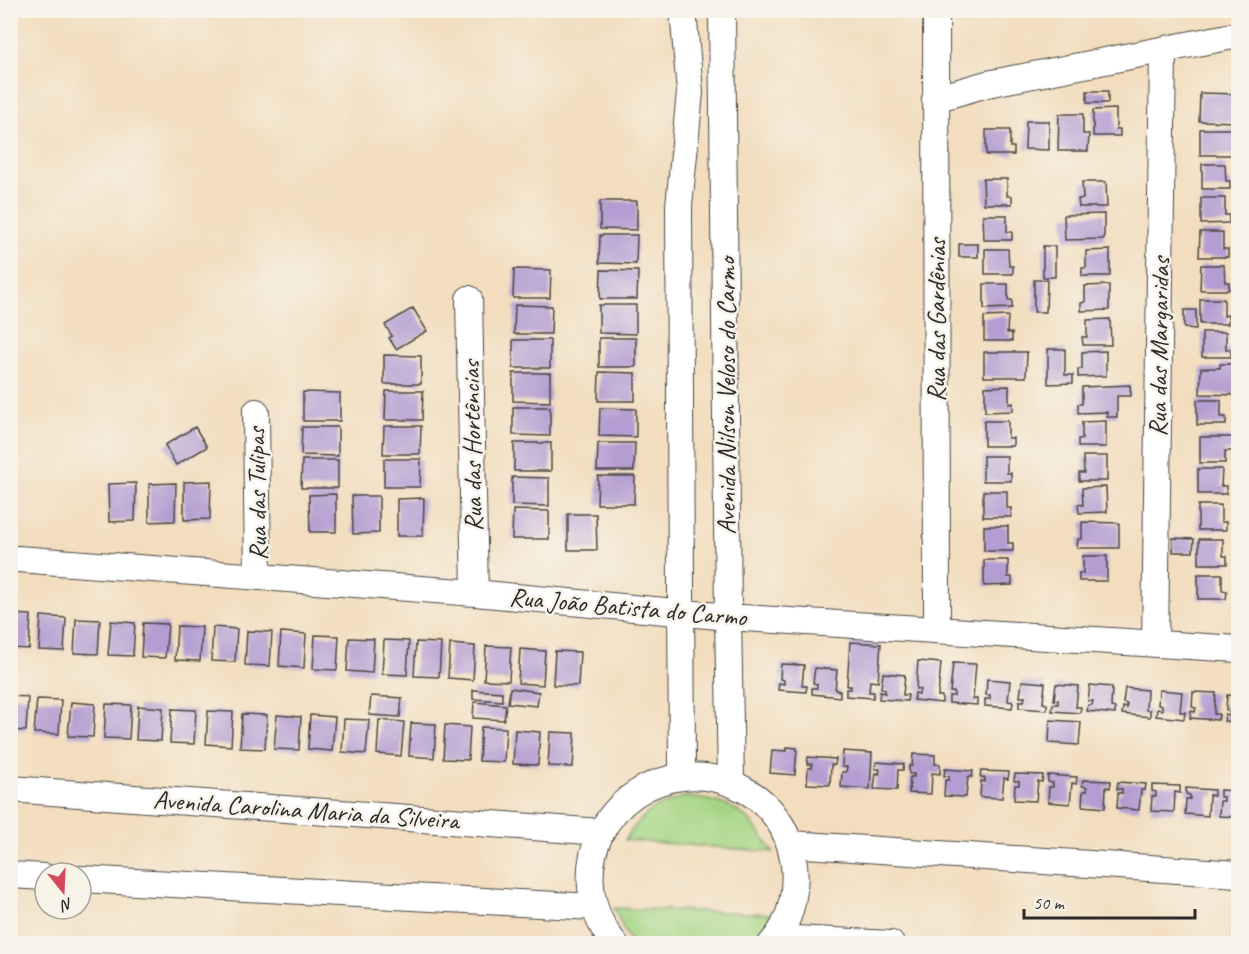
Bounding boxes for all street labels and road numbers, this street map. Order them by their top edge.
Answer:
street label: Rua das Gardênias [920,236,953,402]
street label: Avenida Nilson Veloso do Carmo [710,255,743,535]
street label: Rua das Margaridas [1141,255,1177,437]
street label: Rua das Hortências [454,358,490,532]
street label: Rua das Tulipas [239,425,275,561]
street label: Rua João Batista do Carmo [508,580,750,634]
street label: Avenida Carolina Maria da Silveira [152,783,462,837]

